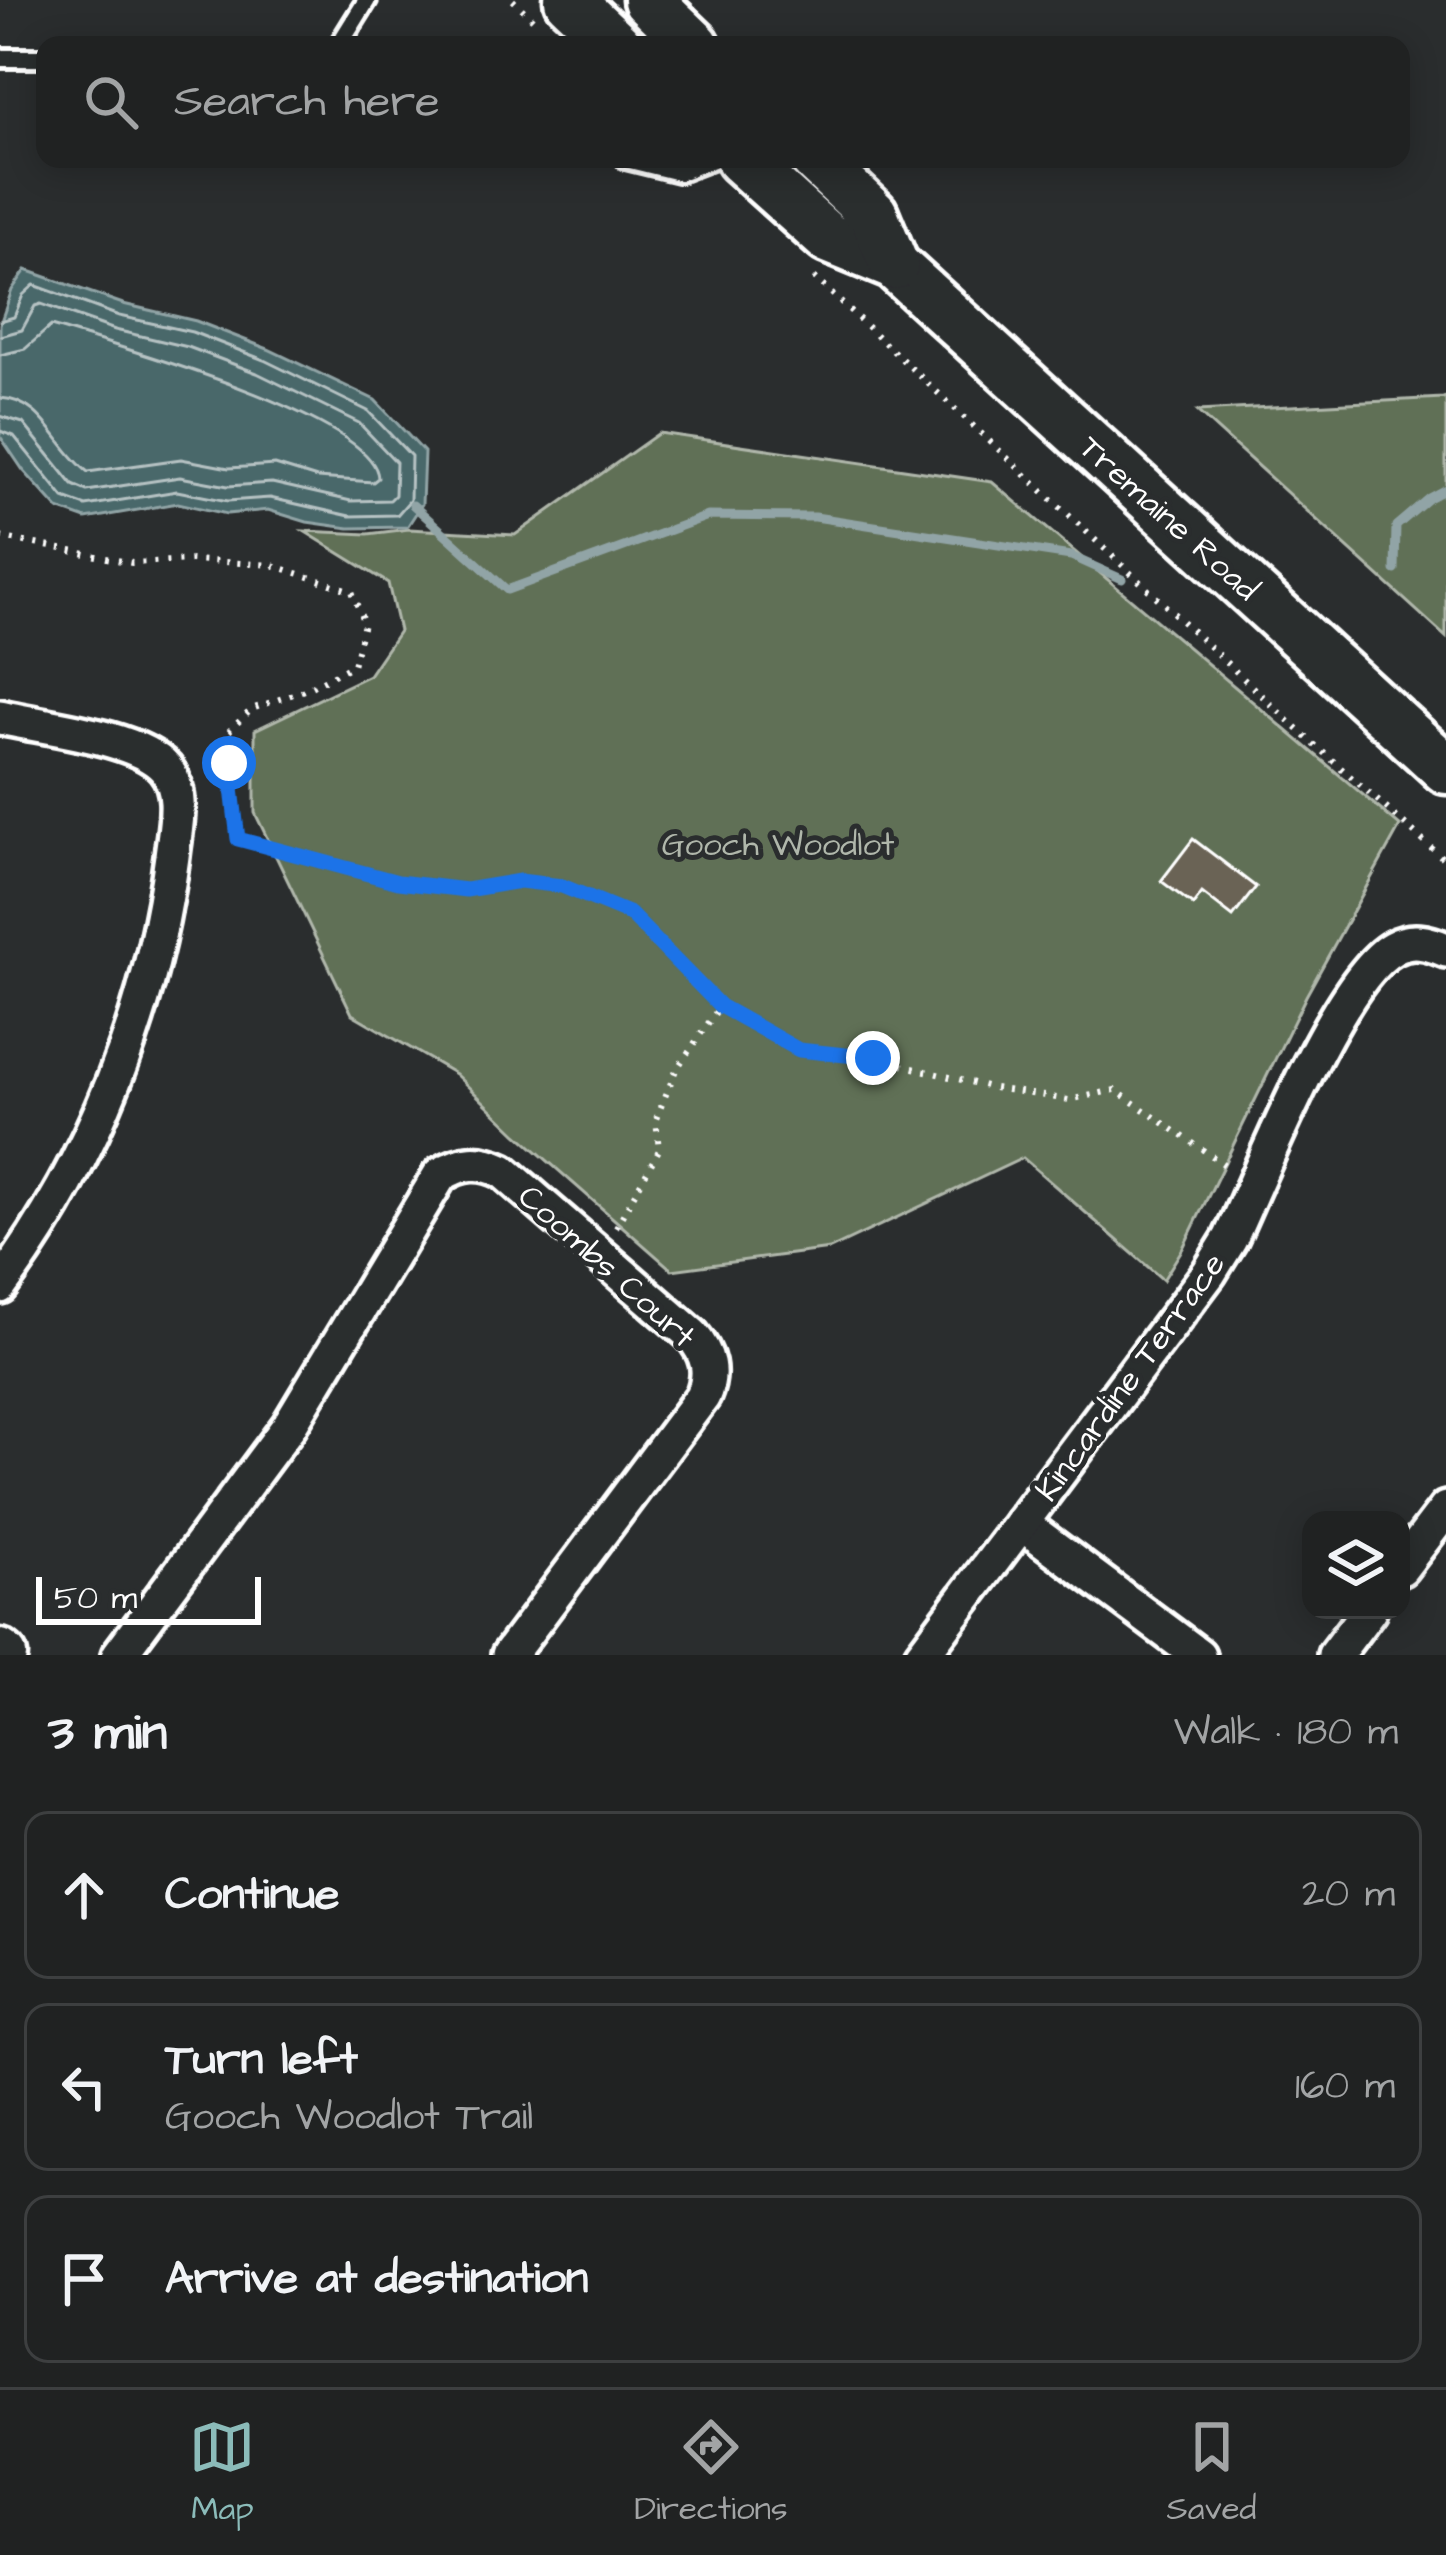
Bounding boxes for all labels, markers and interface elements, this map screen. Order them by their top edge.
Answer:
search box [36,36,1410,168]
icon: search [78,69,144,135]
text: Search here [174,71,440,133]
street label: Tremaine Road [1069,425,1269,612]
route start [202,736,256,790]
park label: Gooch Woodlot [662,822,894,868]
route end [846,1031,900,1085]
street label: Coombs Court [508,1174,706,1359]
street label: Kincardine Terrace [1025,1243,1237,1511]
map controls [1302,1511,1410,1619]
button: layers [1302,1511,1410,1619]
scale bar [36,1571,261,1624]
text: 50 m [54,1575,137,1621]
text: 3 min [48,1698,167,1769]
text: Walk · 180 m [1174,1706,1398,1760]
icon: ahead [51,1862,117,1928]
text: Continue [165,1864,339,1926]
text: 20 m [1302,1868,1395,1922]
text: Turn left [165,2029,358,2091]
icon: left [51,2054,117,2120]
text: 160 m [1295,2060,1395,2114]
text: Gooch Woodlot Trail [165,2091,533,2145]
icon: arrive [51,2246,117,2312]
text: Arrive at destination [165,2248,588,2310]
tab: Map [189,2414,255,2532]
tab: Directions [634,2414,788,2532]
tab: Saved [1167,2414,1257,2532]

